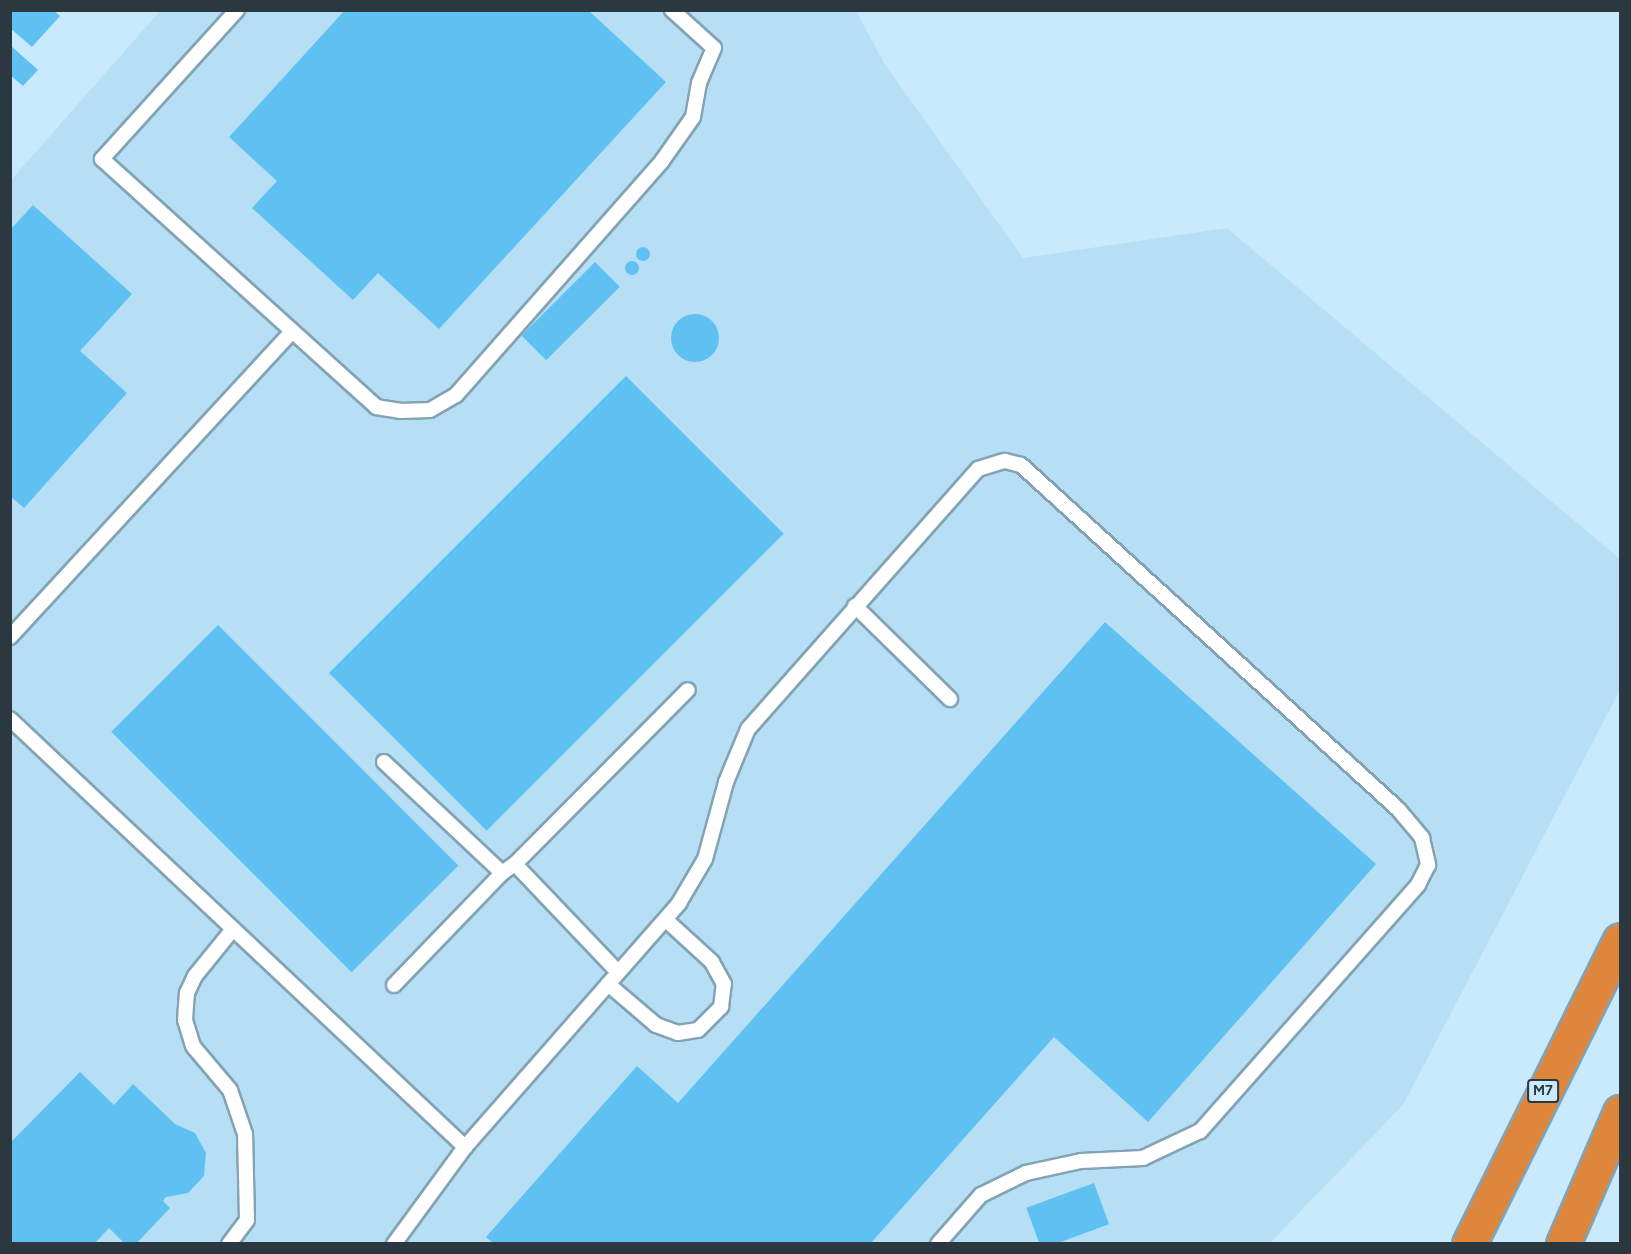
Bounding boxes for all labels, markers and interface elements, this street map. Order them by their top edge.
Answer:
road number: M7 [1526,1080,1560,1102]

